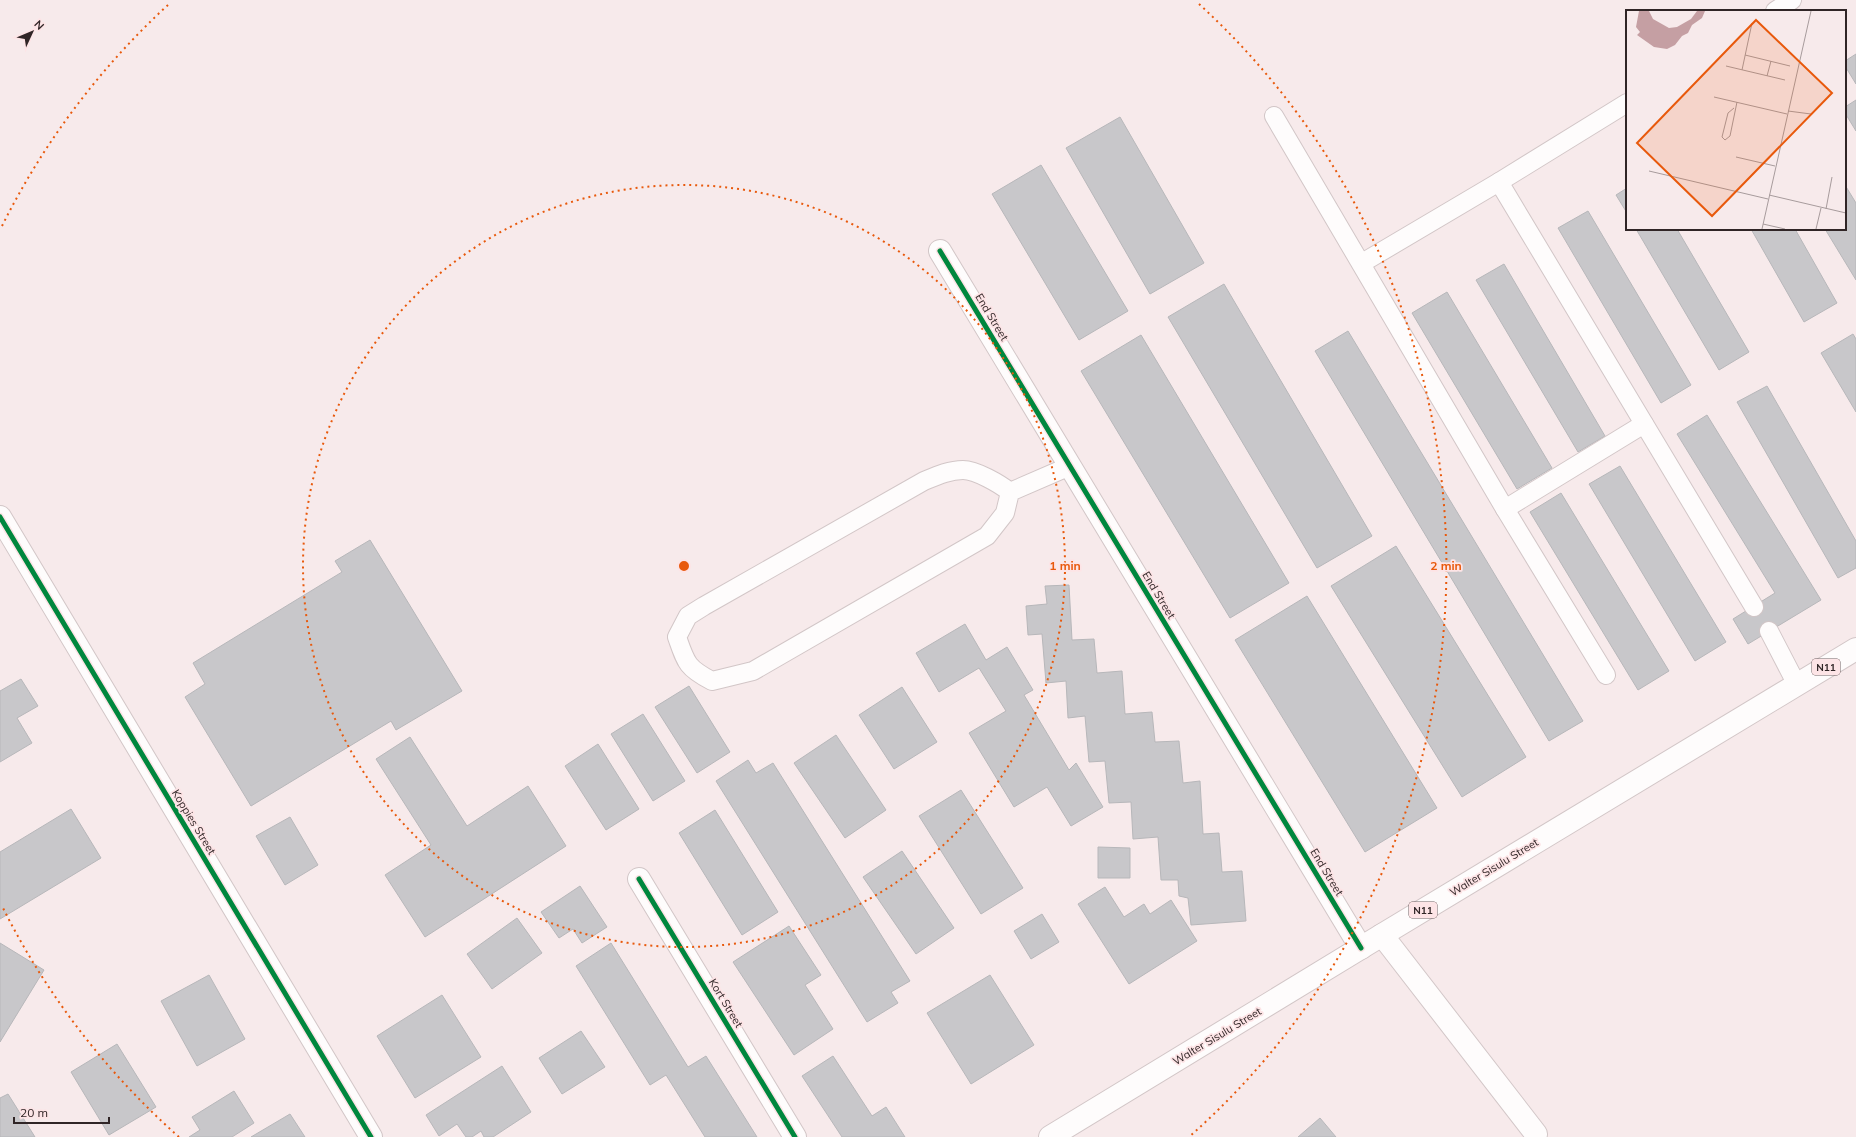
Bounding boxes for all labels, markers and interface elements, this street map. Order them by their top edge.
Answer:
inset map [1626,10,1846,230]
north arrow [12,12,52,52]
text: N [31,17,47,33]
street label: End Street [972,291,1012,343]
text: 1 min [1049,558,1081,573]
text: 2 min [1430,558,1462,573]
centre of rings [677,559,691,573]
street label: End Street [1139,569,1179,621]
road number: N11 [1812,659,1840,675]
street label: Koppies Street [169,787,219,857]
street label: Walter Sisulu Street [1447,835,1541,899]
street label: End Street [1307,846,1347,898]
road number: N11 [1409,902,1437,918]
street label: Kort Street [706,976,746,1030]
street label: Walter Sisulu Street [1170,1004,1264,1068]
scale bar [14,1099,109,1125]
text: 20 m [20,1105,48,1120]

